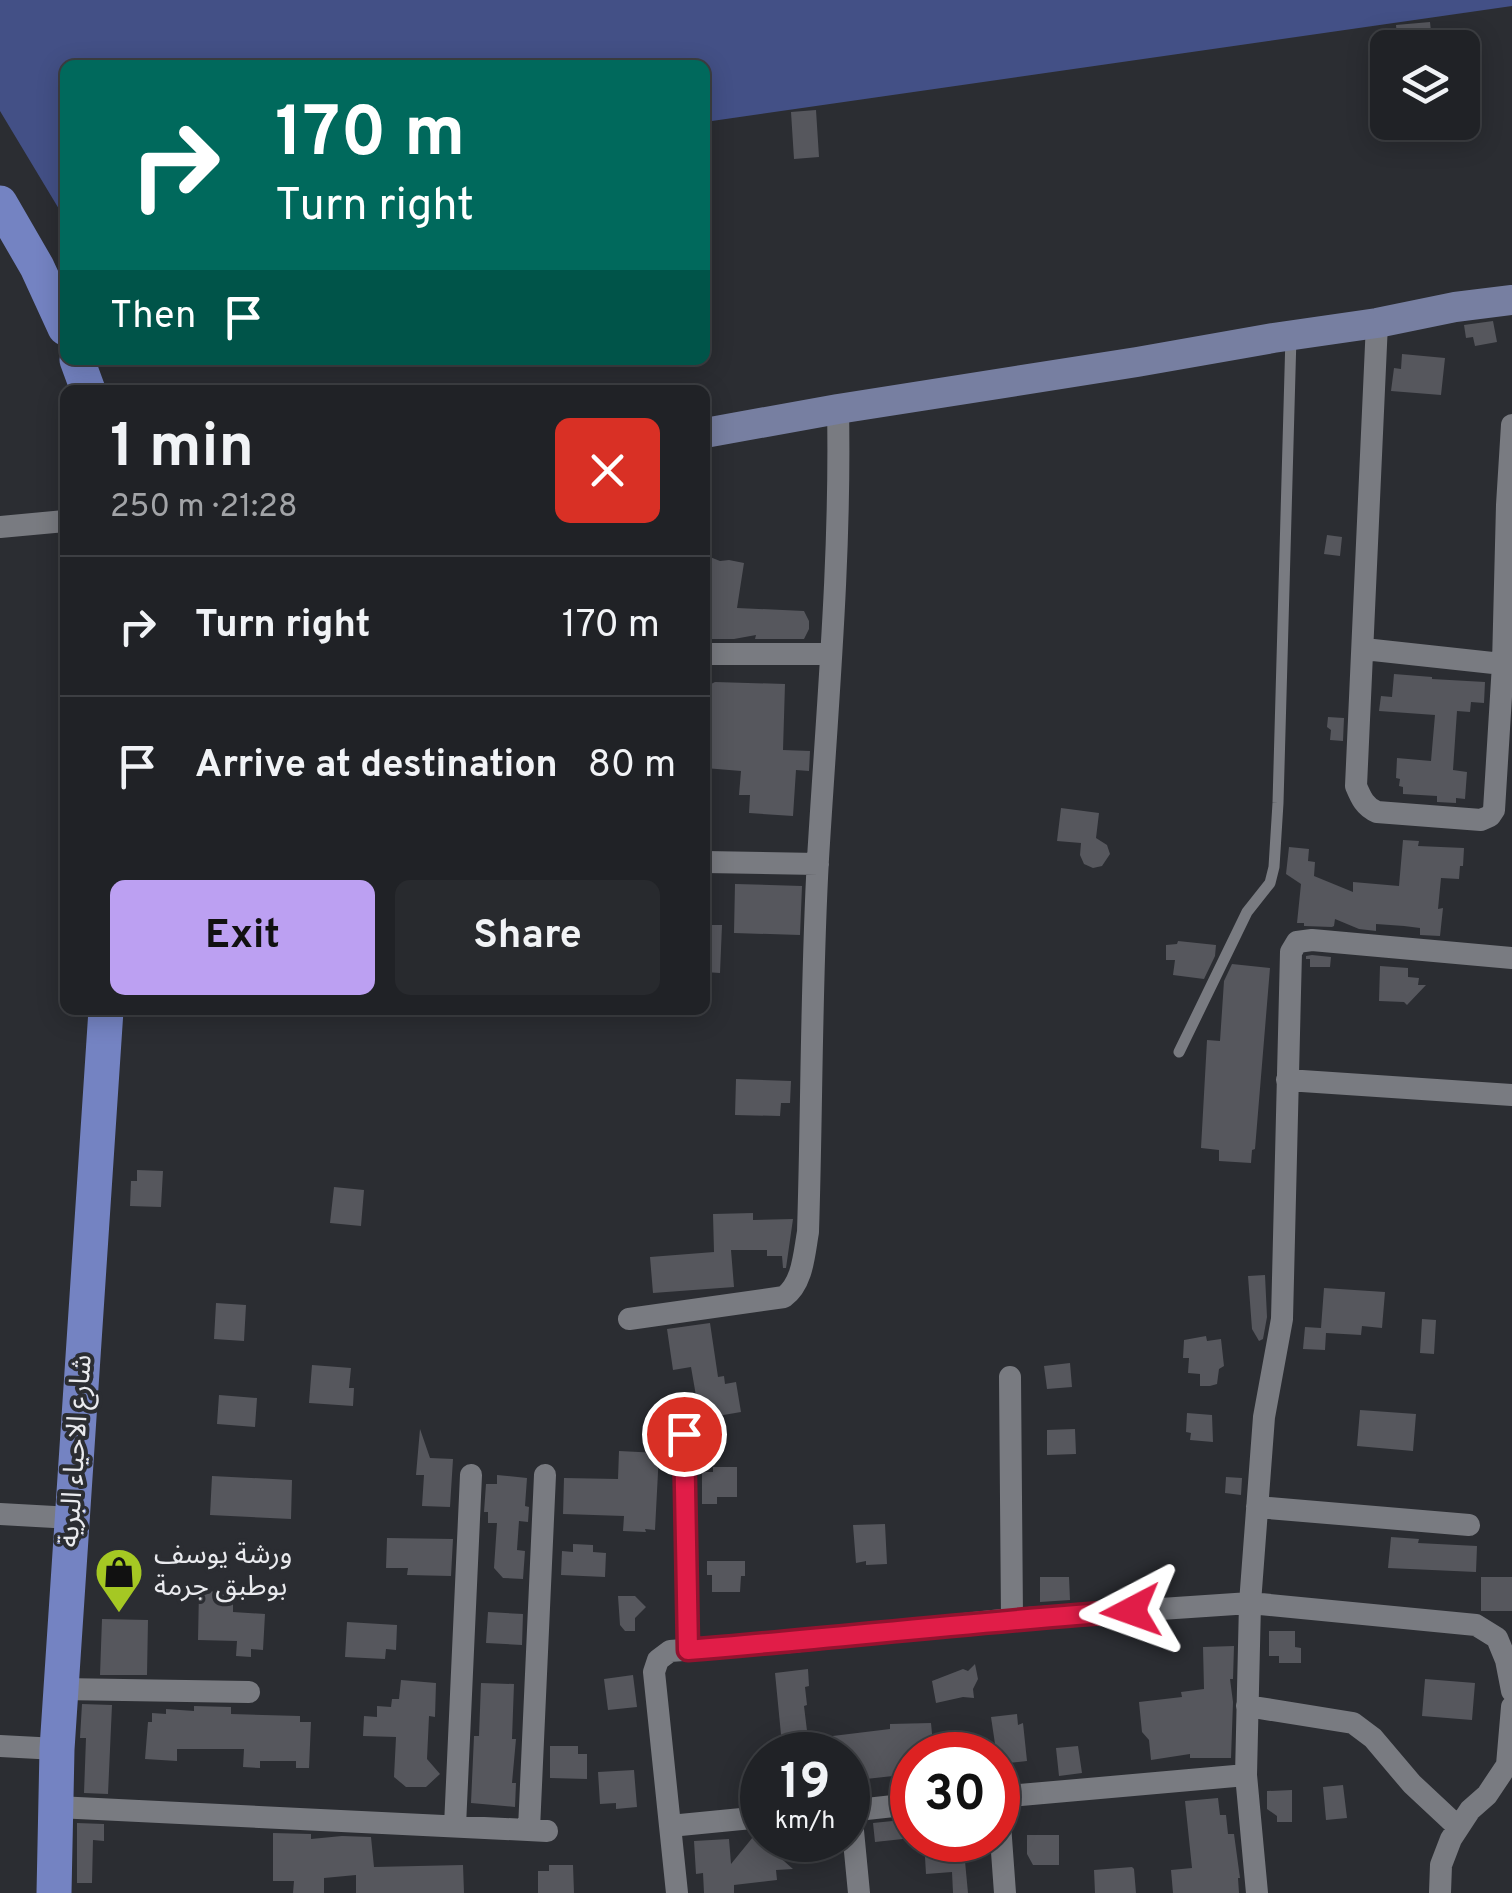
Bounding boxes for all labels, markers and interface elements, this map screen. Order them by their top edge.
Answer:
map controls [1370,30,1480,140]
button: layers [1370,30,1480,140]
text: 170 m [275,92,465,181]
icon: right [110,100,240,230]
text: Turn right [275,179,474,236]
icon: arrive [216,290,271,345]
text: Then [110,293,196,342]
text: 1 min [110,412,254,488]
button: close [555,418,660,523]
text: 250 m · 21:28 [110,488,297,528]
icon: right [110,599,165,654]
text: Turn right [195,602,370,651]
text: 170 m [562,602,660,651]
icon: arrive [110,739,165,794]
text: Arrive at destination [195,742,558,791]
text: 80 m [588,742,676,791]
button: Exit [110,880,375,995]
button: Share [395,880,660,995]
street label: شارع الاحياء البرية [52,1353,102,1549]
pin [642,1392,727,1477]
icon: arrive [657,1407,712,1462]
place label: ورشة يوسف بوطبق جرمة [154,1538,292,1606]
shop icon: ورشة يوسف بوطبق جرمة [93,1546,145,1614]
position arrow [1079,1559,1183,1663]
speed limit sign: 30 [890,1732,1020,1862]
text: 19 [780,1753,830,1816]
text: km/h [775,1806,835,1838]

